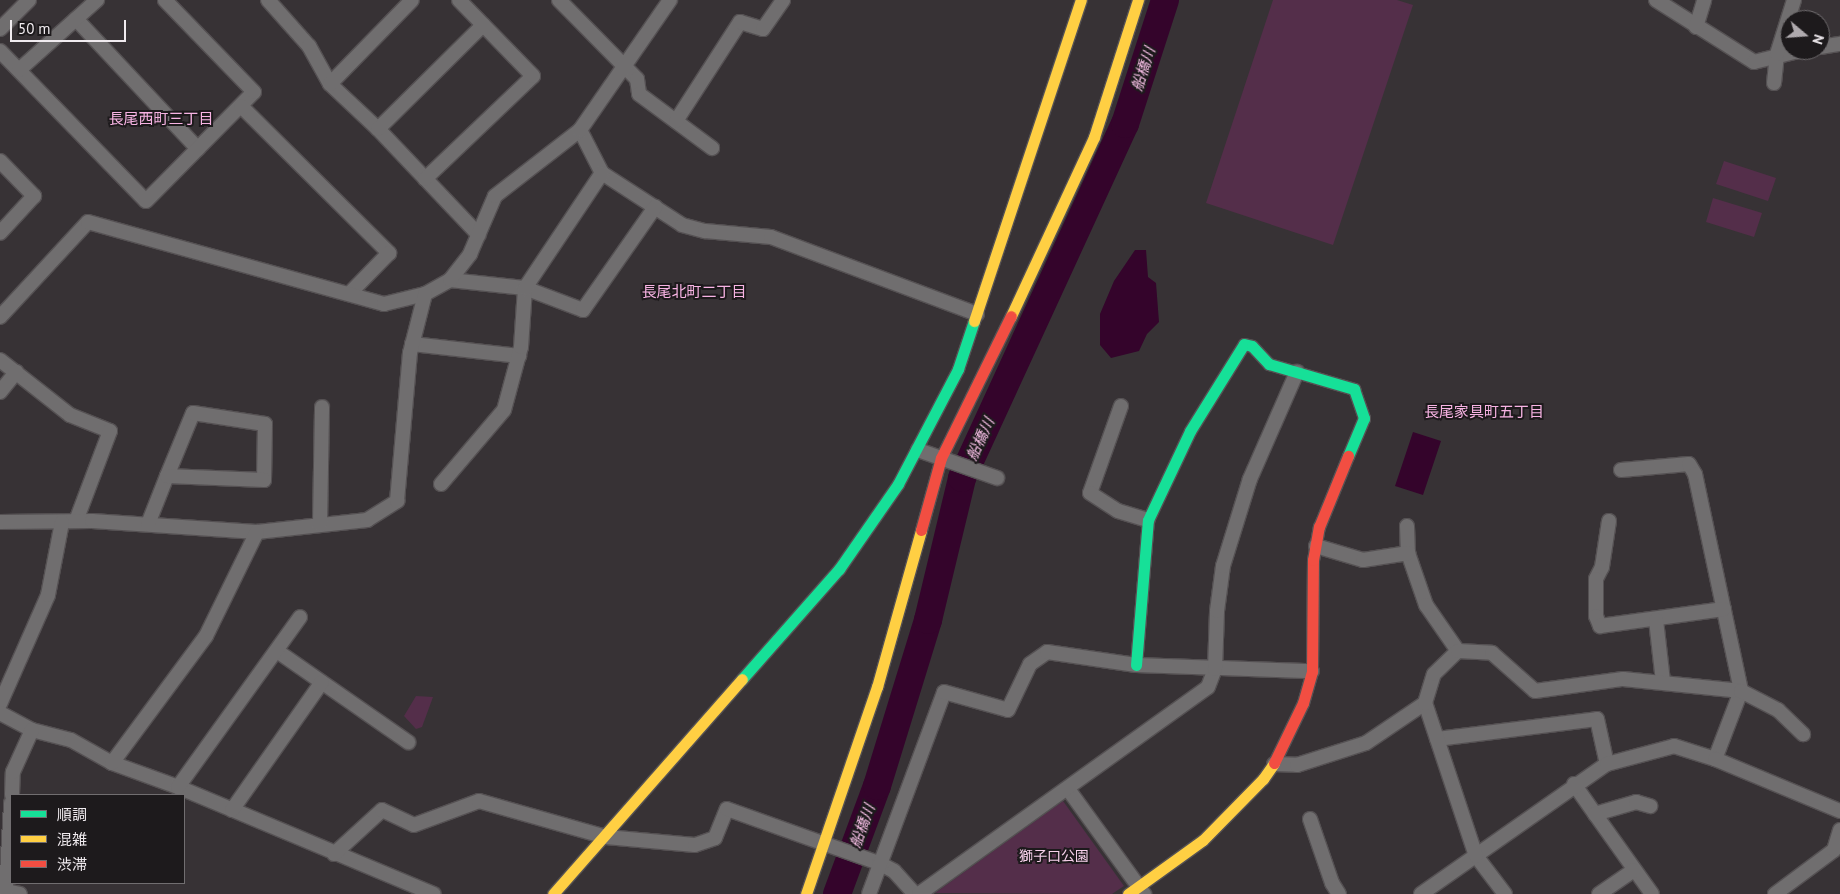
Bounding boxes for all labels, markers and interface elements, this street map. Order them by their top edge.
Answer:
scale bar [12,10,129,42]
north arrow [1780,10,1830,60]
text: 50 m [18,19,51,38]
text: N [1808,32,1828,46]
water label: 船橋川 [1127,45,1159,93]
district label: 長尾西町三丁目 [109,110,213,128]
district label: 長尾北町二丁目 [642,283,746,301]
district label: 長尾家具町五丁目 [1424,403,1544,421]
water label: 船橋川 [962,415,998,463]
legend [10,794,185,884]
water label: 船橋川 [846,802,878,850]
text: 順調 [57,805,87,824]
text: 混雑 [57,830,87,849]
park label: 獅子口公園 [1019,848,1089,864]
text: 渋滞 [57,855,87,874]

